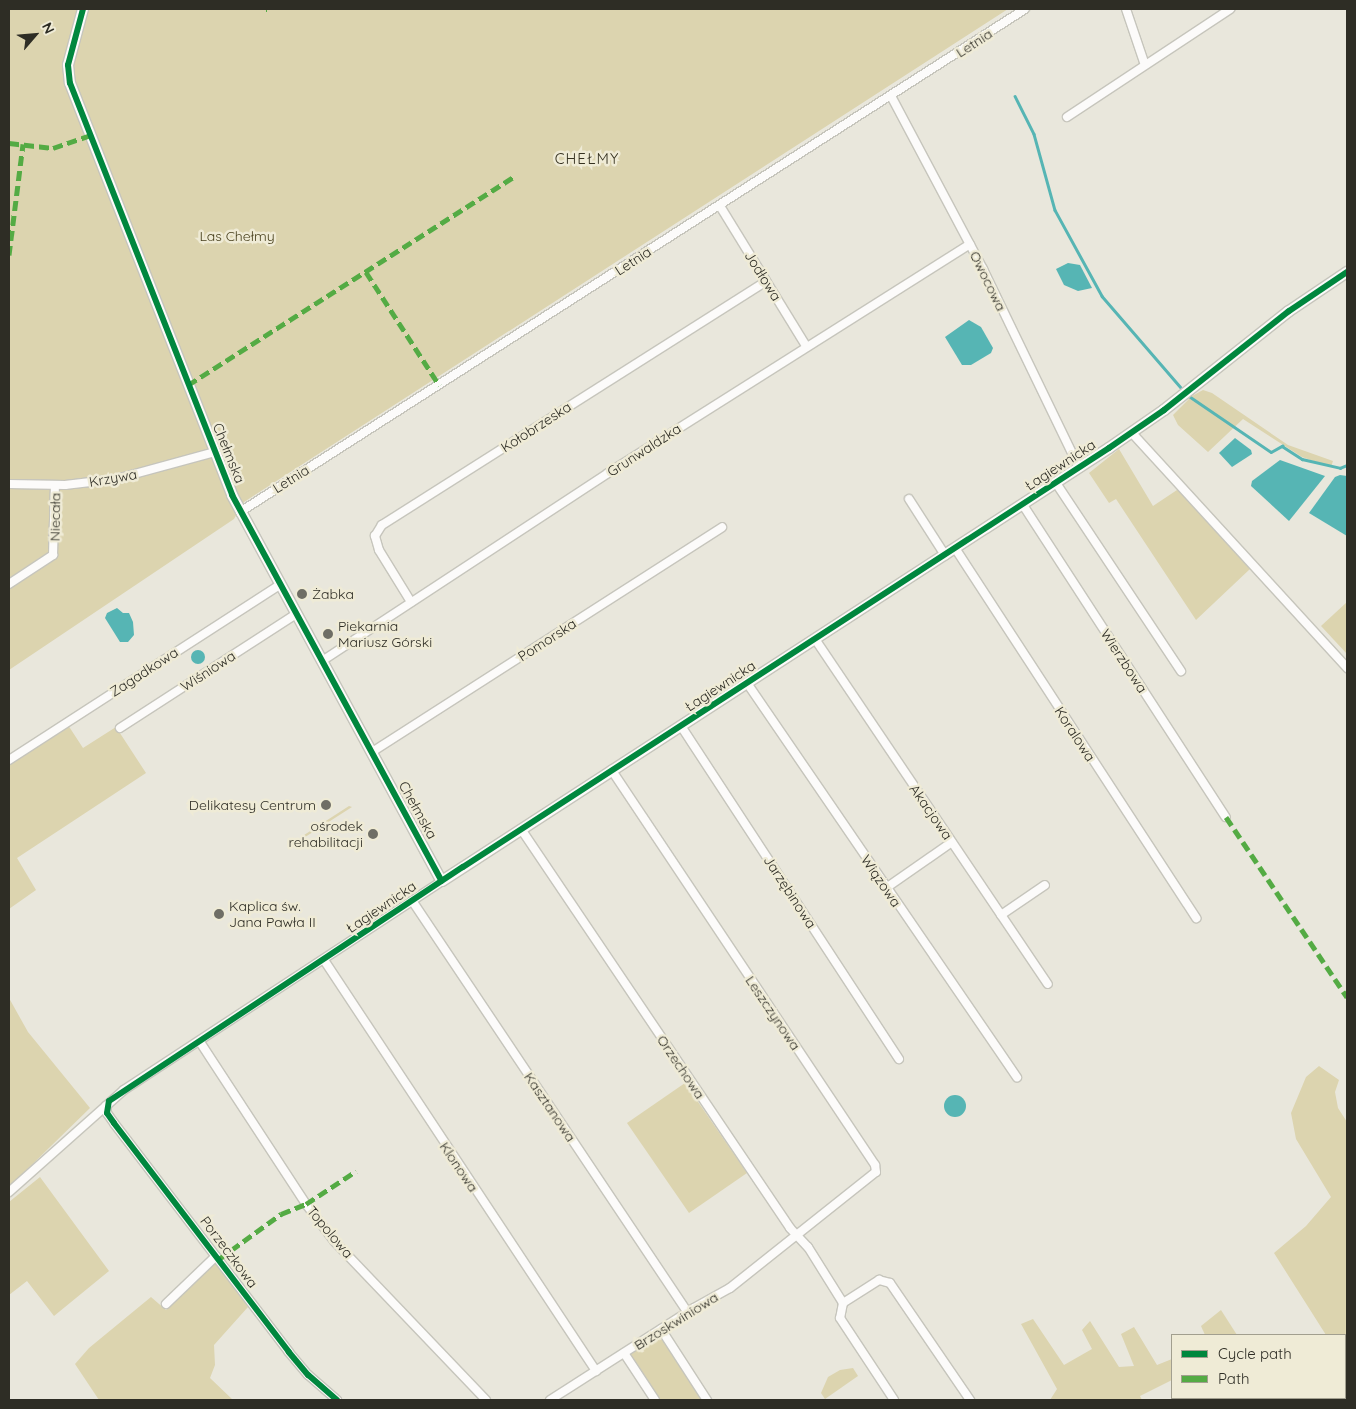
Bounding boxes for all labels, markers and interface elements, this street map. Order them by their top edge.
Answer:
north arrow [10,10,60,60]
text: N [38,20,59,37]
street label: Letnia [953,25,995,61]
district label: CHEŁMY [554,150,620,168]
park label: Las Chełmy [199,228,275,244]
street label: Letnia [612,243,654,279]
street label: Jodłowa [741,248,785,304]
street label: Owocowa [966,248,1010,314]
street label: Kołobrzeska [498,398,574,456]
street label: Chełmska [209,420,249,486]
street label: Grunwaldzka [604,420,684,480]
street label: Łagiewnicka [1021,436,1099,494]
street label: Letnia [270,461,312,497]
street label: Krzywa [88,466,138,490]
street label: Niecała [46,493,64,541]
place label: Żabka [312,586,354,602]
marker: Żabka [296,588,308,600]
street label: Pomorska [515,615,579,665]
place label: Piekarnia Mariusz Górski [338,618,432,650]
street label: Wierzbowa [1097,626,1151,696]
marker: Piekarnia Mariusz Górski [322,628,334,640]
street label: Zagadkowa [107,644,181,700]
street label: Wiśniowa [178,647,238,695]
street label: Łagiewnicka [681,657,759,715]
street label: Koralowa [1051,703,1099,765]
street label: Chełmska [395,778,441,842]
street label: Akacjowa [906,781,956,843]
place label: Delikatesy Centrum [189,797,316,813]
marker: Delikatesy Centrum [320,799,332,811]
place label: ośrodek rehabilitacji [289,818,363,850]
marker: ośrodek rehabilitacji [367,828,379,840]
street label: Jarzębinowa [760,852,820,932]
street label: Wiązowa [858,852,904,910]
street label: Łagiewnicka [343,877,419,937]
place label: Kaplica św. Jana Pawła II [229,898,316,930]
marker: Kaplica św. Jana Pawła II [213,908,225,920]
street label: Leszczynowa [742,973,804,1053]
street label: Orzechowa [654,1032,708,1102]
street label: Kasztanowa [521,1069,579,1145]
street label: Klonowa [436,1139,482,1195]
street label: Topolowa [303,1203,357,1261]
street label: Porzeczkowa [197,1213,261,1291]
street label: Brzoskwiniowa [631,1289,721,1353]
legend [1171,1334,1346,1399]
text: Cycle path [1218,1344,1292,1363]
text: Path [1218,1369,1250,1388]

